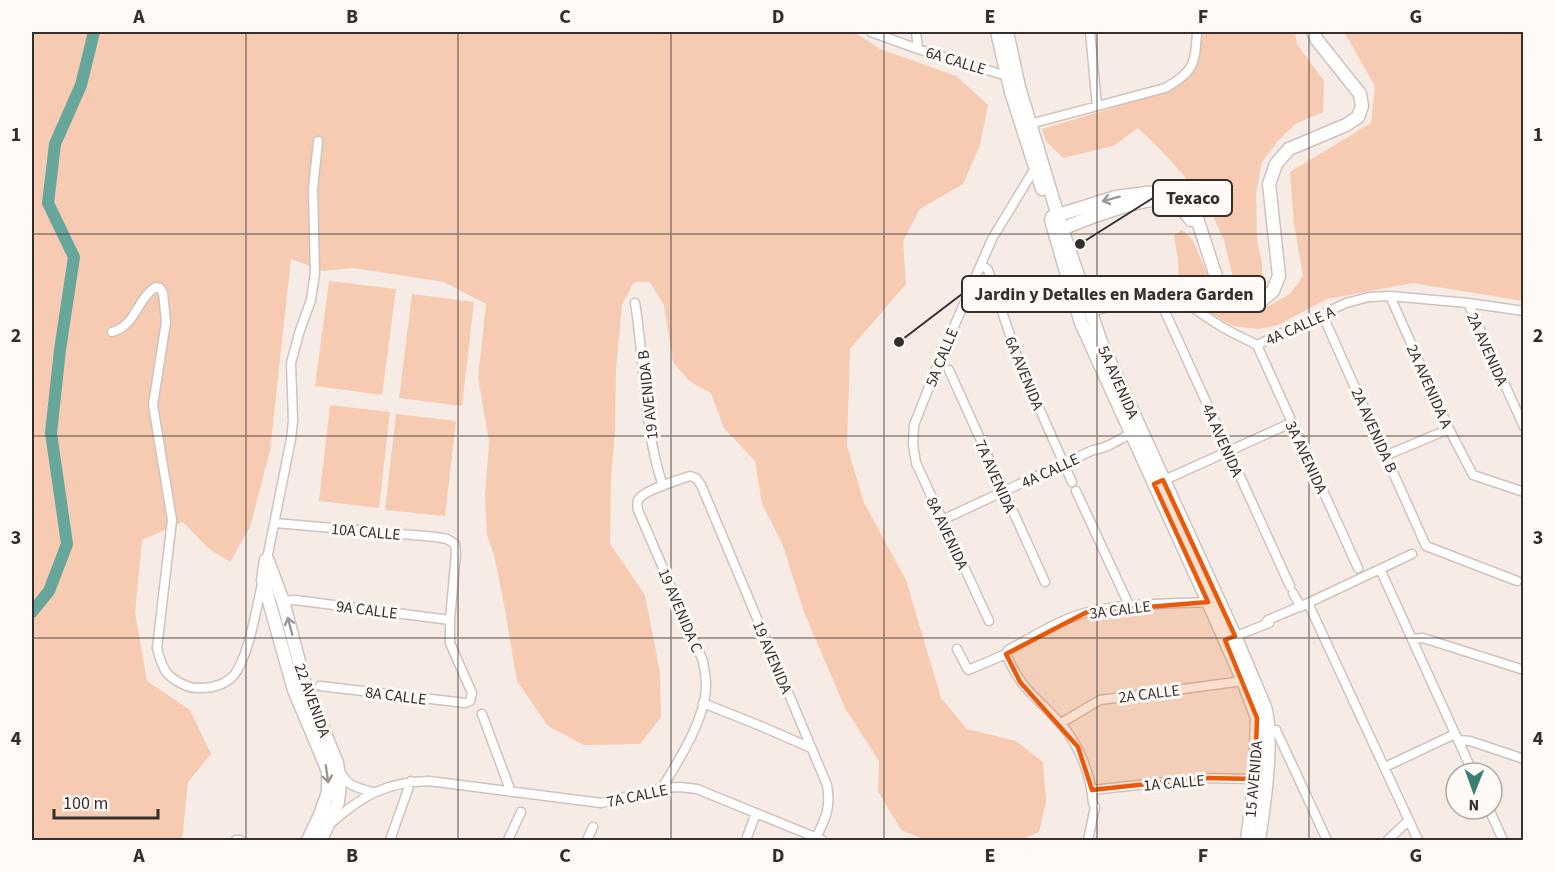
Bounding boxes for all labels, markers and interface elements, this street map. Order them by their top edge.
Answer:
text: A [132,3,145,31]
text: B [346,3,358,31]
text: C [559,3,571,31]
text: D [772,3,784,31]
text: E [985,3,995,31]
text: F [1198,3,1208,31]
text: G [1410,3,1422,31]
street label: 6A CALLE [923,41,988,80]
text: 1 [11,121,21,149]
text: 1 [1533,121,1543,149]
callout: Texaco [1153,180,1232,216]
text: Texaco [1166,186,1220,211]
one-way arrow [1102,194,1121,205]
callout: Jardin y Detalles en Madera Garden [962,276,1265,312]
text: Jardin y Detalles en Madera Garden [974,282,1254,307]
street label: 4A CALLE A [1262,301,1339,351]
street label: 2A AVENIDA [1461,309,1513,390]
text: 2 [11,322,21,350]
text: 2 [1533,322,1543,350]
street label: 5A CALLE [920,325,964,390]
street label: 6A AVENIDA [999,333,1049,414]
street label: 2A AVENIDA A [1401,341,1458,432]
street label: 5A AVENIDA [1092,342,1144,423]
street label: 19 AVENIDA B [632,349,664,441]
street label: 2A AVENIDA B [1346,385,1403,476]
street label: 4A AVENIDA [1196,400,1248,481]
street label: 3A AVENIDA [1280,417,1333,498]
street label: 7A AVENIDA [969,436,1021,517]
street label: 4A CALLE [1018,448,1083,494]
street label: 8A AVENIDA [921,493,974,574]
street label: 10A CALLE [330,518,402,546]
text: 3 [11,524,21,552]
text: 3 [1533,524,1543,552]
street label: 19 AVENIDA C [652,565,708,656]
street label: 9A CALLE [335,595,399,625]
street label: 3A CALLE [1088,595,1152,625]
one-way arrow [284,617,295,636]
street label: 19 AVENIDA [747,618,797,697]
street label: 22 AVENIDA [289,660,336,741]
street label: 2A CALLE [1117,679,1181,709]
street label: 8A CALLE [364,681,428,711]
text: 4 [11,725,22,753]
text: 4 [1533,725,1544,753]
street label: 15 AVENIDA [1240,739,1268,818]
north arrow [1444,761,1504,821]
one-way arrow [321,764,332,784]
street label: 1A CALLE [1142,769,1206,797]
street label: 7A CALLE [605,779,670,813]
scale bar [54,782,158,820]
text: 100 m [63,791,108,816]
text: N [1468,794,1479,816]
text: A [132,842,145,870]
text: B [346,842,358,870]
text: C [559,842,571,870]
text: D [772,842,784,870]
text: E [985,842,995,870]
text: F [1198,842,1208,870]
text: G [1410,842,1422,870]

